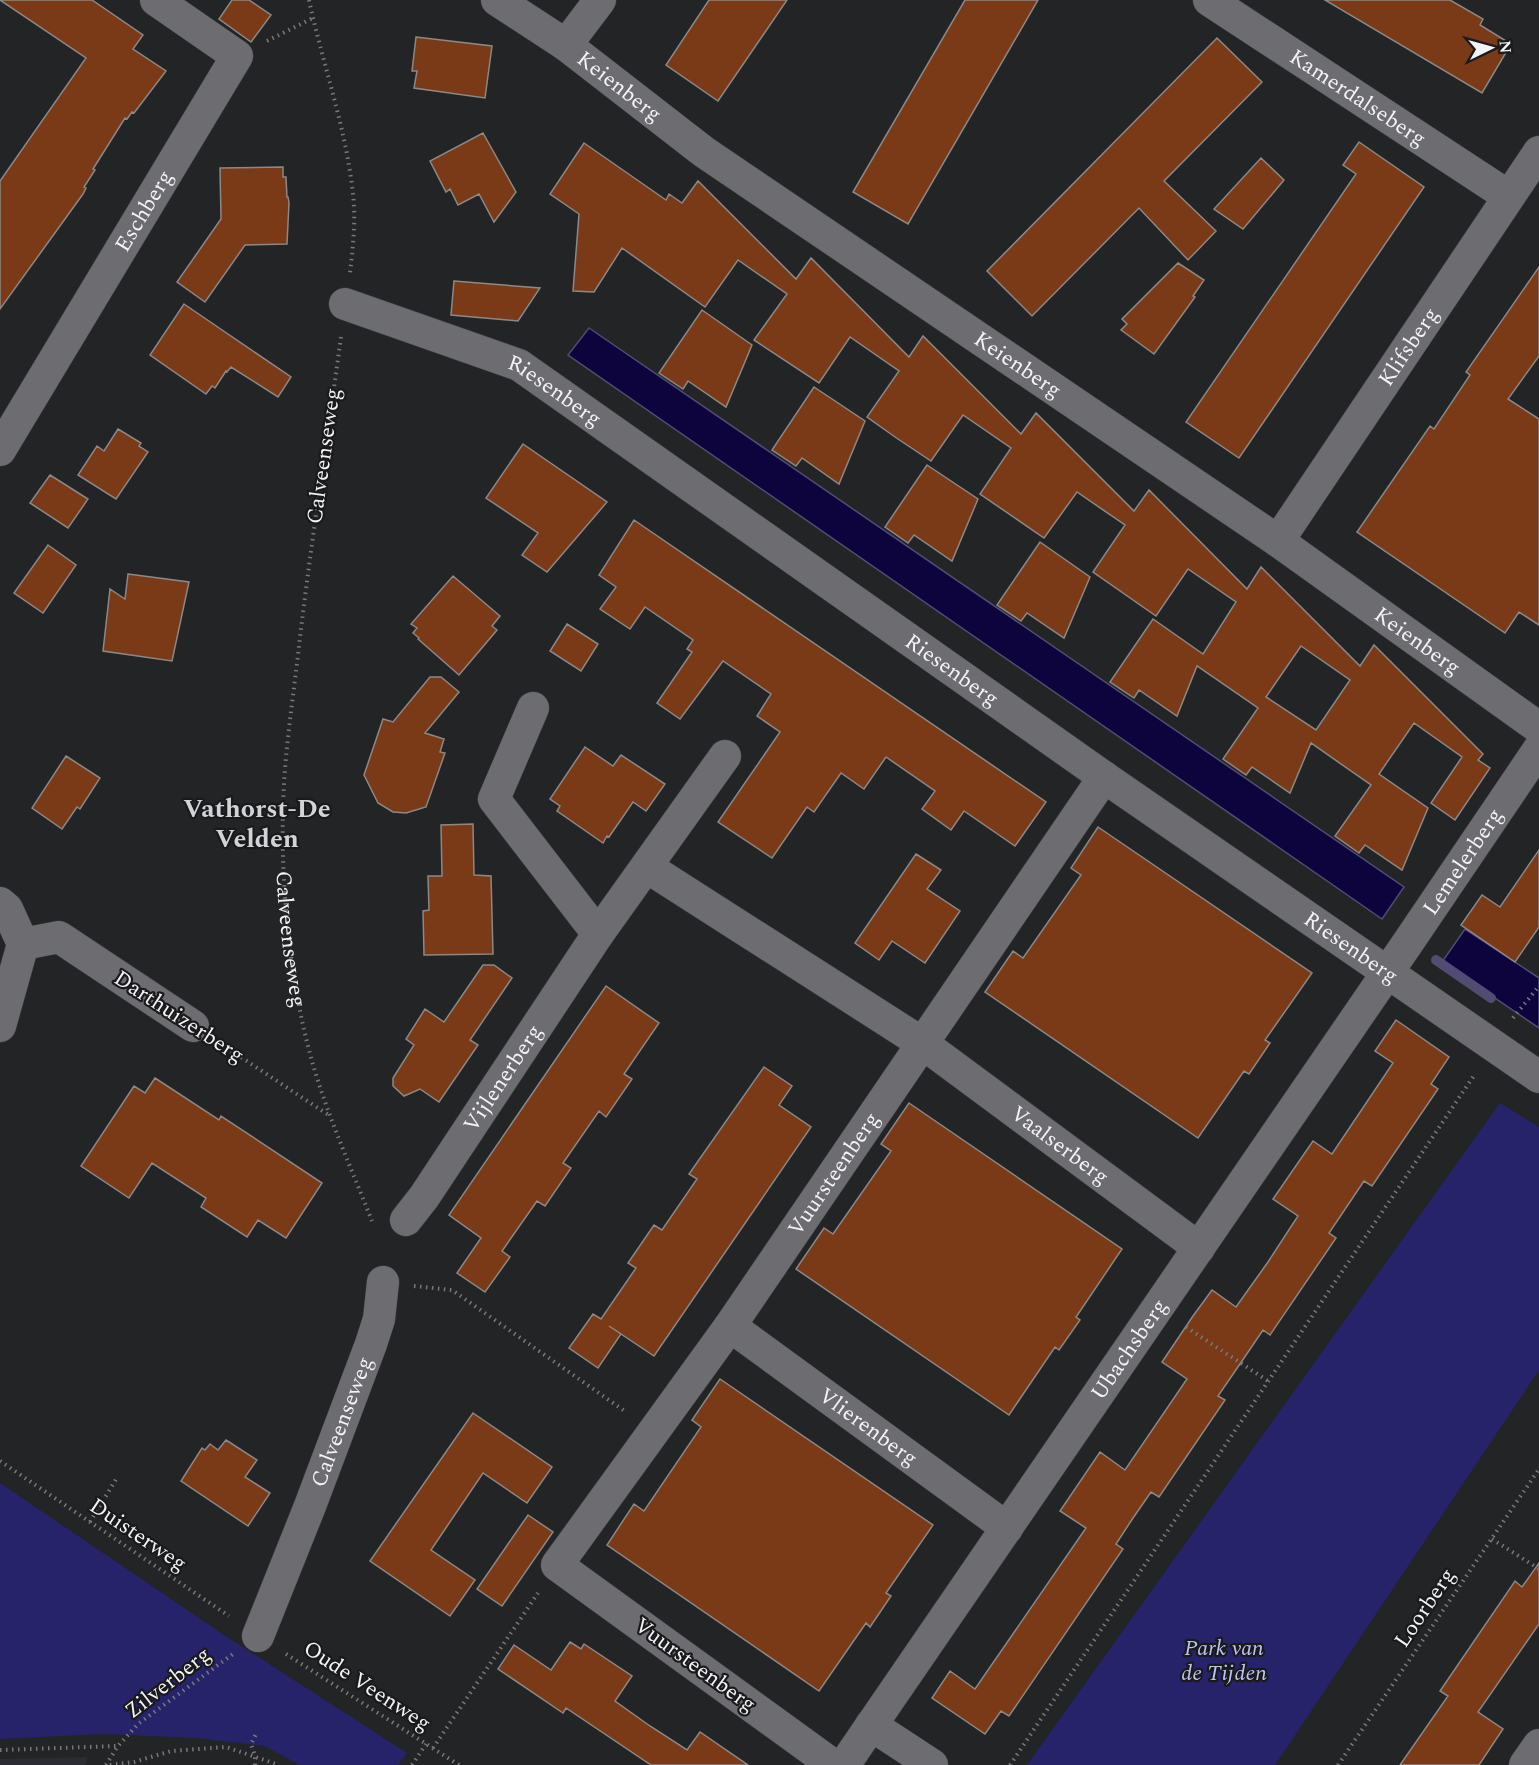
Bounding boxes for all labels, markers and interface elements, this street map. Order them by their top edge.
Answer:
north arrow [1461,18,1521,78]
text: N [1492,39,1517,54]
street label: Kamerdalseberg [1283,40,1433,155]
street label: Keienberg [570,43,669,130]
street label: Eschberg [106,163,181,258]
street label: Klifsberg [1370,300,1447,393]
street label: Keienberg [967,323,1068,406]
street label: Riesenberg [503,346,609,435]
street label: Calveenseweg [298,386,350,526]
street label: Keienberg [1367,598,1468,683]
street label: Riesenberg [898,625,1006,715]
district label: Vathorst-De Velden [183,789,331,859]
street label: Lemelerberg [1414,801,1511,922]
street label: Calveenseweg [267,870,315,1010]
street label: Riesenberg [1297,903,1405,992]
street label: Darthuizerberg [107,962,251,1072]
street label: Vijlenerberg [455,1017,551,1138]
street label: Vaalserberg [1003,1097,1116,1193]
street label: Vuursteenberg [779,1105,888,1243]
street label: Ubachsberg [1082,1292,1176,1407]
street label: Calveenseweg [302,1352,381,1492]
street label: Vlierenberg [812,1379,925,1474]
street label: Duisterweg [82,1490,194,1580]
street label: Loorberg [1386,1561,1464,1655]
street label: Vuursteenberg [627,1609,763,1721]
street label: Oude Veenweg [296,1632,438,1740]
park label: Park van de Tijden [1181,1632,1267,1690]
street label: Zilverberg [118,1639,218,1727]

